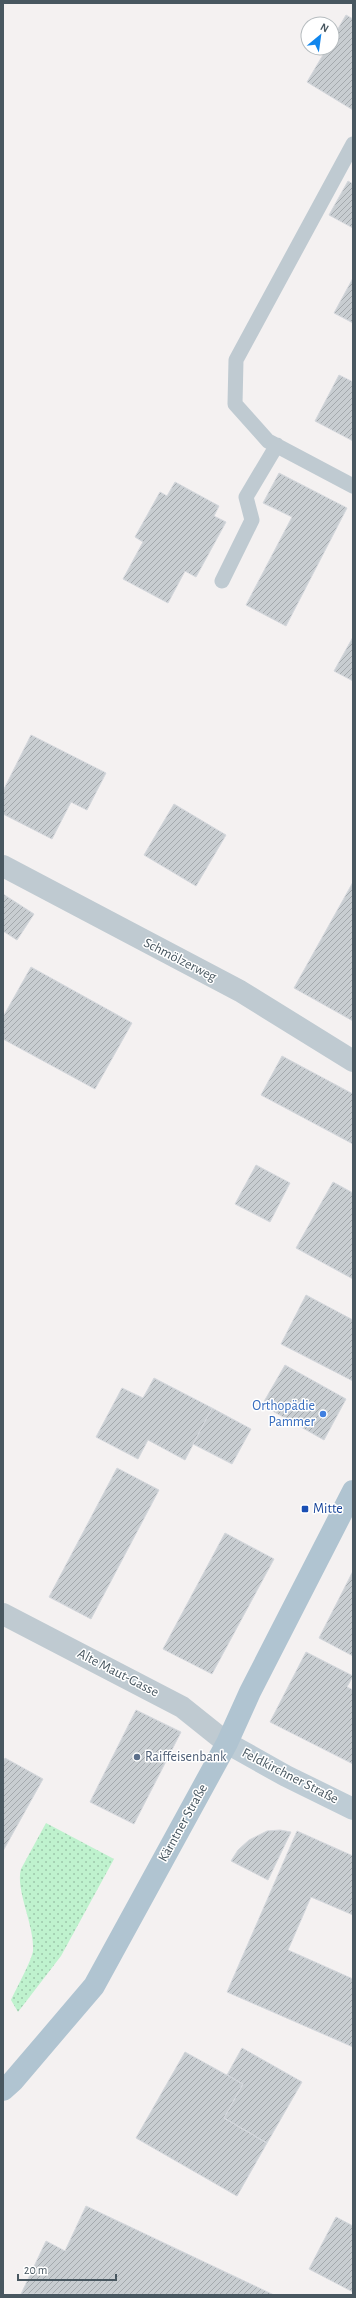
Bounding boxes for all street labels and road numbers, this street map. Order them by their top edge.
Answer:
street label: Schmölzerweg [141,936,219,984]
street label: Alte Maut-Gasse [75,1647,161,1699]
street label: Feldkirchner Straße [240,1746,340,1806]
street label: Kärntner Straße [156,1782,210,1864]

